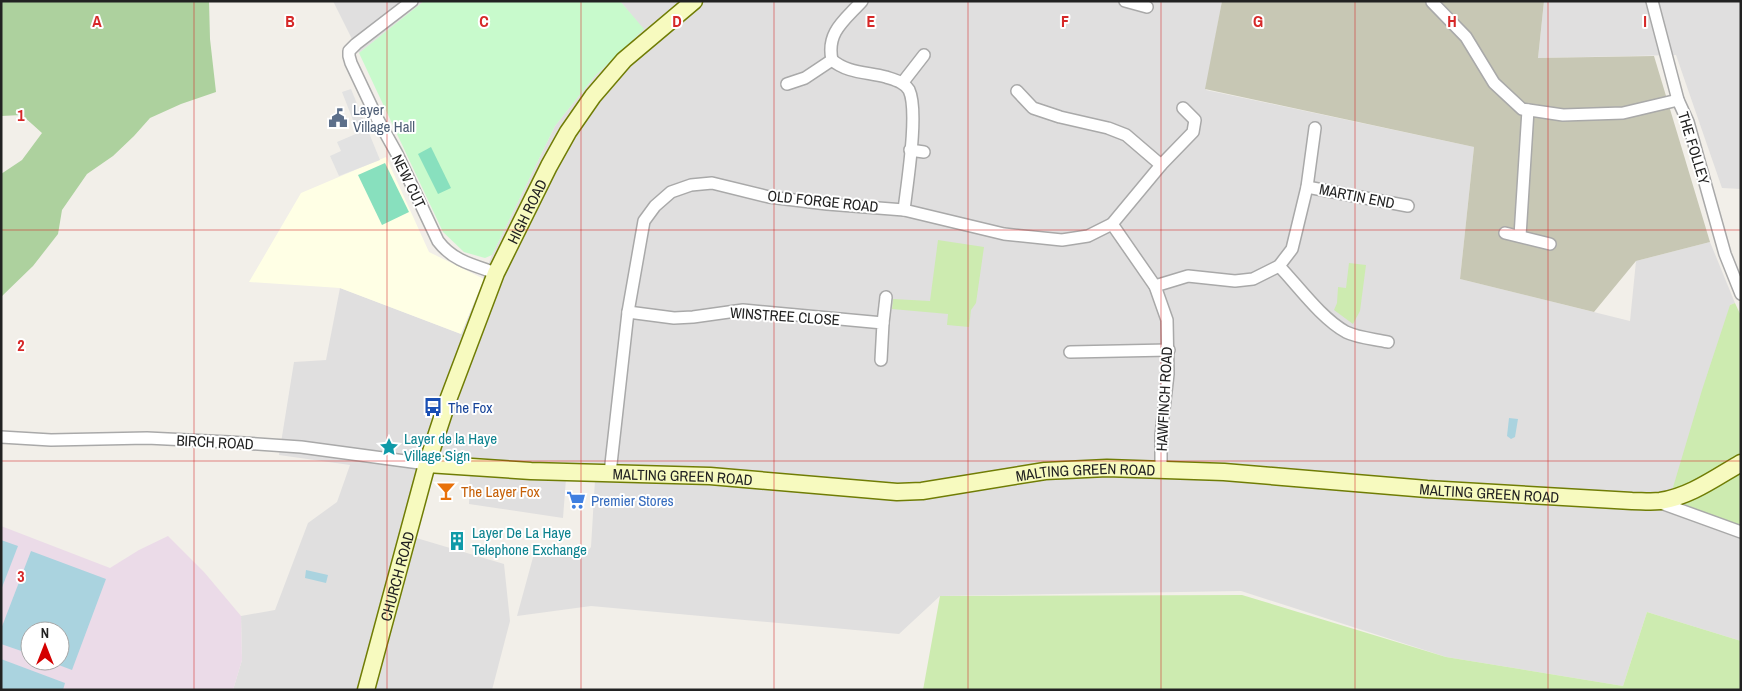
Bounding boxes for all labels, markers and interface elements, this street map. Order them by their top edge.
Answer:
text: A [92,10,102,32]
text: B [285,10,295,32]
text: C [479,10,489,32]
text: D [672,10,682,32]
text: E [867,10,876,32]
text: F [1061,10,1069,32]
text: G [1253,10,1263,32]
text: H [1447,10,1457,32]
text: I [1643,10,1647,32]
place label: Layer Village Hall [353,99,415,137]
text: 1 [17,104,25,126]
public building icon: Layer Village Hall [327,107,349,129]
street label: THE FOLLEY [1673,109,1715,188]
street label: NEW CUT [387,151,431,212]
street label: HIGH ROAD [502,175,551,247]
street label: MARTIN END [1318,178,1397,214]
street label: OLD FORGE ROAD [767,185,880,217]
street label: WINSTREE CLOSE [729,302,841,330]
text: 2 [17,334,25,356]
street label: HAWFINCH ROAD [1151,346,1177,452]
bus stop icon: The Fox [422,396,444,418]
place label: The Fox [448,397,493,418]
place label: Layer de la Haye Village Sign [404,428,497,466]
street label: BIRCH ROAD [176,429,254,455]
place icon: Layer de la Haye Village Sign [378,436,400,458]
street label: MALTING GREEN ROAD [1014,457,1156,486]
street label: MALTING GREEN ROAD [612,463,754,490]
street label: MALTING GREEN ROAD [1419,478,1560,507]
bar icon: The Layer Fox [435,480,457,502]
place label: The Layer Fox [461,481,541,502]
supermarket icon: Premier Stores [565,489,587,511]
place label: Premier Stores [591,490,674,511]
place label: Layer De La Haye Telephone Exchange [472,522,587,560]
street label: CHURCH ROAD [375,529,419,623]
building icon: Layer De La Haye Telephone Exchange [446,530,468,552]
text: 3 [17,565,25,587]
north arrow [20,621,70,671]
text: N [41,624,49,642]

